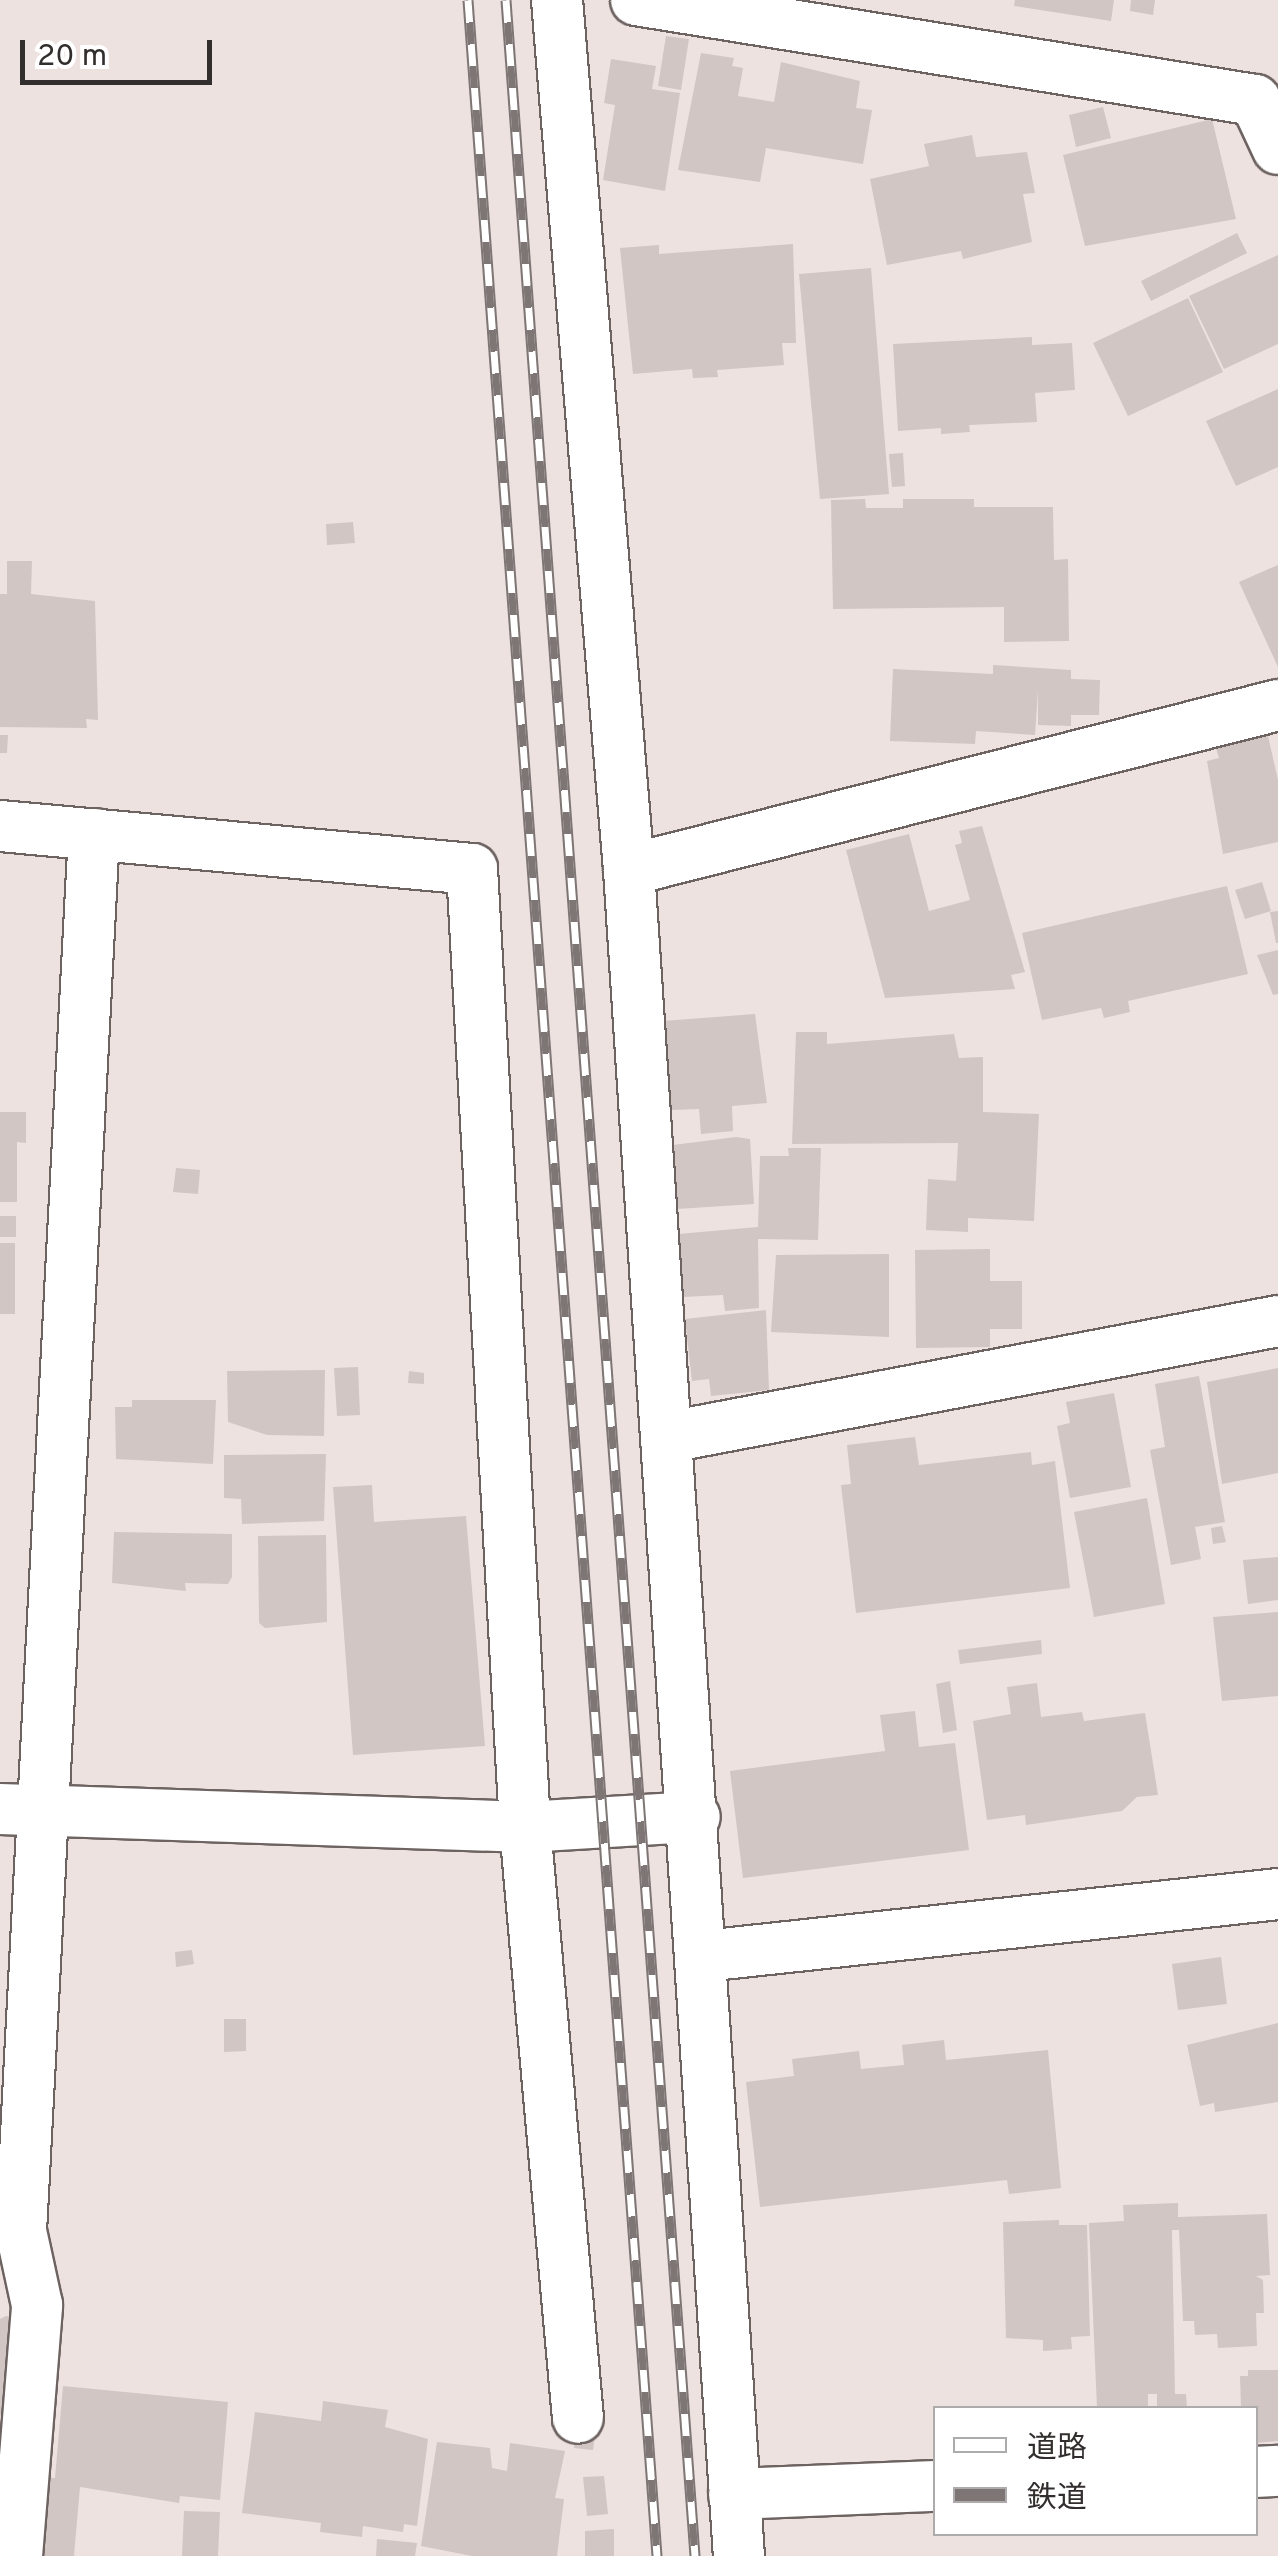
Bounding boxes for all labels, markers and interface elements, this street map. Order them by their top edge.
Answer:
scale bar [25,20,218,82]
text: 20 m [37,39,107,76]
legend [933,2406,1258,2536]
text: 道路 [1027,2431,1087,2468]
text: 鉄道 [1027,2481,1087,2518]

